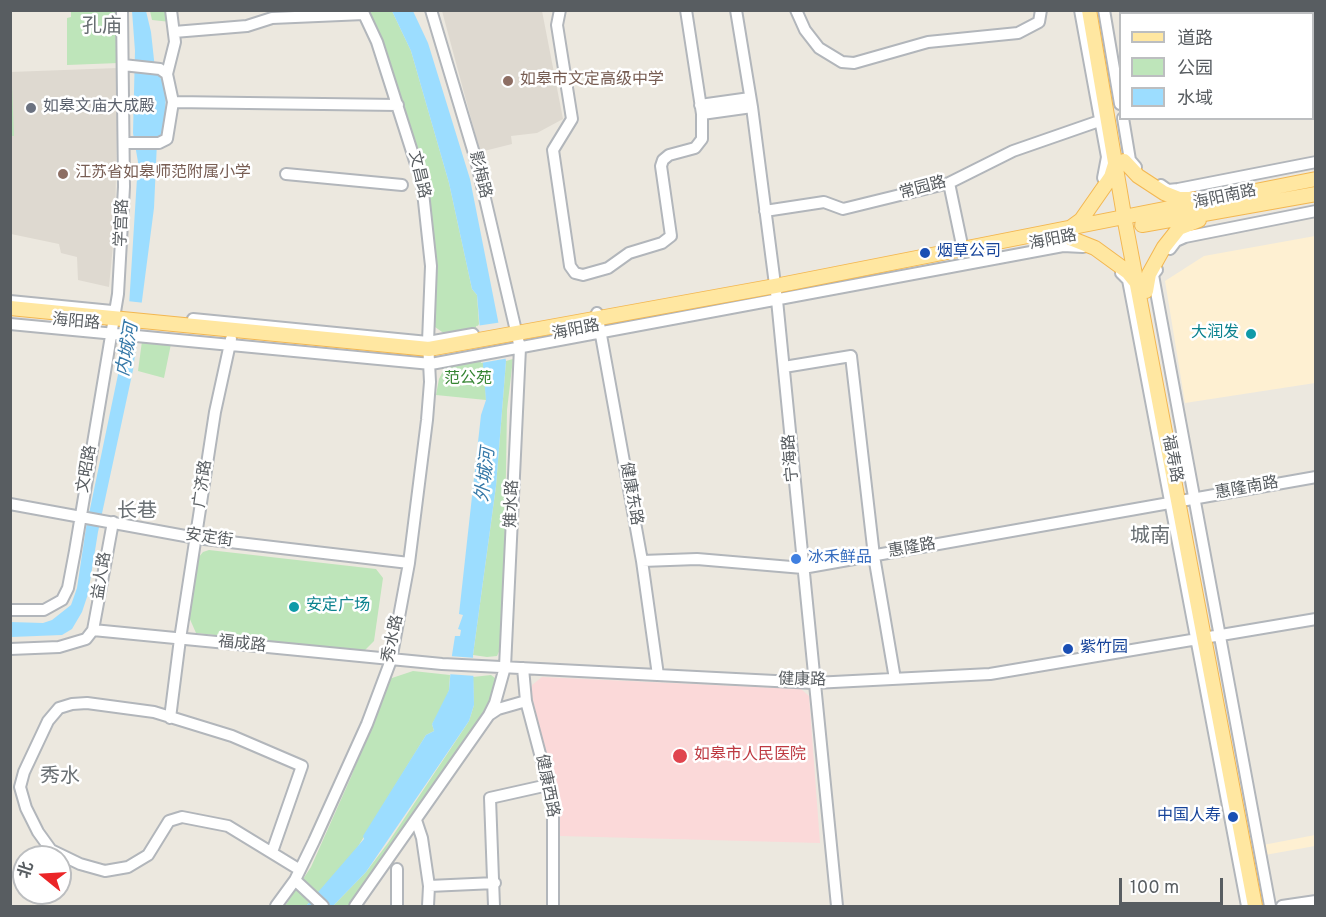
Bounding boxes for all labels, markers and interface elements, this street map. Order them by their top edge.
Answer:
legend [1119,12,1314,120]
district label: 孔庙 [82,16,122,40]
text: 道路 [1177,28,1213,51]
text: 公园 [1177,58,1213,81]
place label: 如皋市文定高级中学 [520,71,664,91]
marker: 如皋市文定高级中学 [501,74,515,88]
text: 水域 [1177,88,1213,111]
place label: 如皋文庙大成殿 [43,98,155,118]
marker: 如皋文庙大成殿 [24,101,38,115]
street label: 文昌路 [403,149,433,201]
street label: 影梅路 [464,149,494,201]
place label: 江苏省如皋师范附属小学 [75,164,251,184]
marker: 江苏省如皋师范附属小学 [56,167,70,181]
street label: 常园路 [897,174,949,204]
street label: 海阳南路 [1192,182,1258,214]
street label: 学宫路 [113,199,133,247]
street label: 海阳路 [1028,227,1078,255]
place label: 烟草公司 [937,243,1001,263]
marker: 烟草公司 [918,246,932,260]
street label: 海阳路 [51,311,101,335]
street label: 海阳路 [551,317,601,345]
water label: 内城河 [114,322,144,378]
place label: 大润发 [1191,324,1239,344]
marker: 大润发 [1244,327,1258,341]
park label: 范公苑 [444,370,492,390]
street label: 宁海路 [780,433,804,483]
street label: 福寿路 [1157,434,1185,484]
street label: 文昭路 [74,444,102,494]
water label: 外城河 [473,447,501,503]
street label: 广济路 [191,459,217,509]
street label: 健康东路 [615,461,645,527]
street label: 惠隆南路 [1214,474,1280,504]
street label: 雉水路 [503,480,523,528]
district label: 长巷 [117,501,157,525]
street label: 安定街 [184,526,234,552]
district label: 城南 [1130,526,1170,550]
street label: 惠隆路 [887,535,937,563]
place label: 冰禾鲜品 [808,549,872,569]
street label: 益人路 [90,551,116,601]
marker: 冰禾鲜品 [789,552,803,566]
place label: 安定广场 [306,597,370,617]
marker: 安定广场 [287,600,301,614]
street label: 秀水路 [380,614,408,664]
street label: 福成路 [217,633,267,657]
place label: 紫竹园 [1080,639,1128,659]
marker: 紫竹园 [1061,642,1075,656]
street label: 健康路 [778,671,826,691]
place label: 如皋市人民医院 [694,746,806,766]
marker: 如皋市人民医院 [671,747,689,765]
street label: 健康西路 [530,753,562,819]
district label: 秀水 [40,766,80,790]
place label: 中国人寿 [1157,807,1221,827]
marker: 中国人寿 [1226,810,1240,824]
north arrow [12,845,72,905]
text: 北 [15,859,39,881]
scale bar [1122,866,1226,904]
text: 100 m [1130,877,1179,900]

